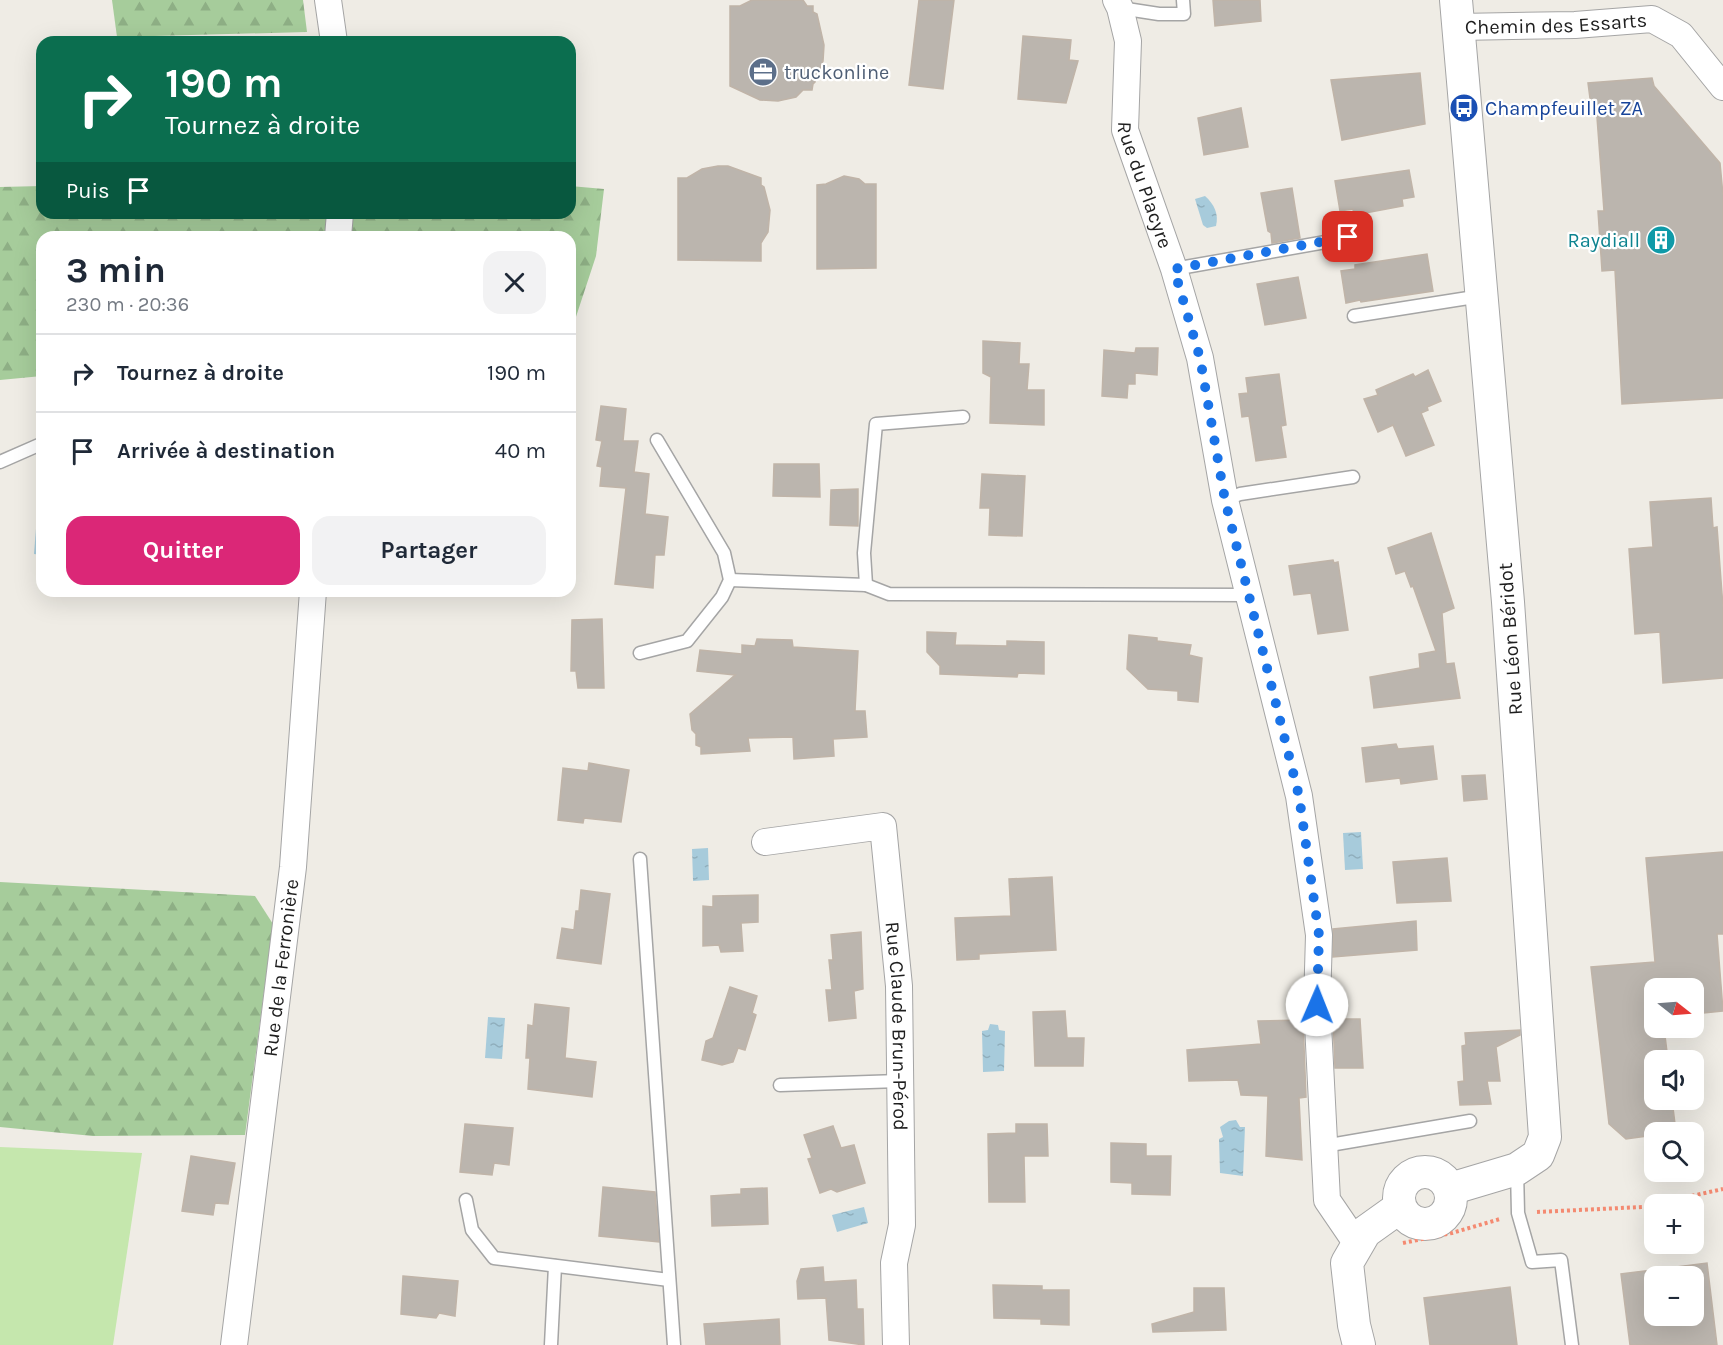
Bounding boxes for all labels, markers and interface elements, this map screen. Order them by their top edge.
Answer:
street label: Chemin des Essarts [1465,8,1648,39]
office icon: truckonline [747,56,779,88]
text: 190 m [165,58,283,108]
icon: right [66,60,144,138]
place label: truckonline [784,61,889,84]
bus stop icon: Champfeuillet ZA [1448,92,1480,124]
place label: Champfeuillet ZA [1485,97,1643,120]
text: Tournez à droite [165,109,360,141]
street label: Rue du Placyre [1113,121,1177,251]
icon: arrive [122,174,155,207]
text: Puis [66,178,110,204]
pin [1322,211,1373,262]
icon: arrive [1331,220,1364,253]
building icon: Raydiall [1645,224,1677,256]
place label: Raydiall [1567,229,1640,252]
text: 3 min [66,249,166,291]
button: close [483,251,546,314]
text: 230 m · 20:36 [66,293,189,316]
icon: right [66,357,99,390]
text: Tournez à droite [117,360,284,386]
text: 190 m [487,360,546,386]
icon: arrive [66,435,99,468]
text: Arrivée à destination [117,438,335,464]
text: 40 m [495,438,546,464]
button: Quitter [66,516,300,585]
button: Partager [312,516,546,585]
street label: Rue Léon Béridot [1494,561,1527,716]
street label: Rue de la Ferronière [259,878,303,1058]
street label: Rue Claude Brun-Pérod [881,921,912,1131]
position arrow [1285,973,1349,1037]
north arrow [1644,978,1704,1038]
map controls [1644,978,1704,1326]
button: sound [1644,1050,1704,1110]
button: search [1644,1122,1704,1182]
button: + [1644,1194,1704,1254]
button: − [1644,1266,1704,1326]

